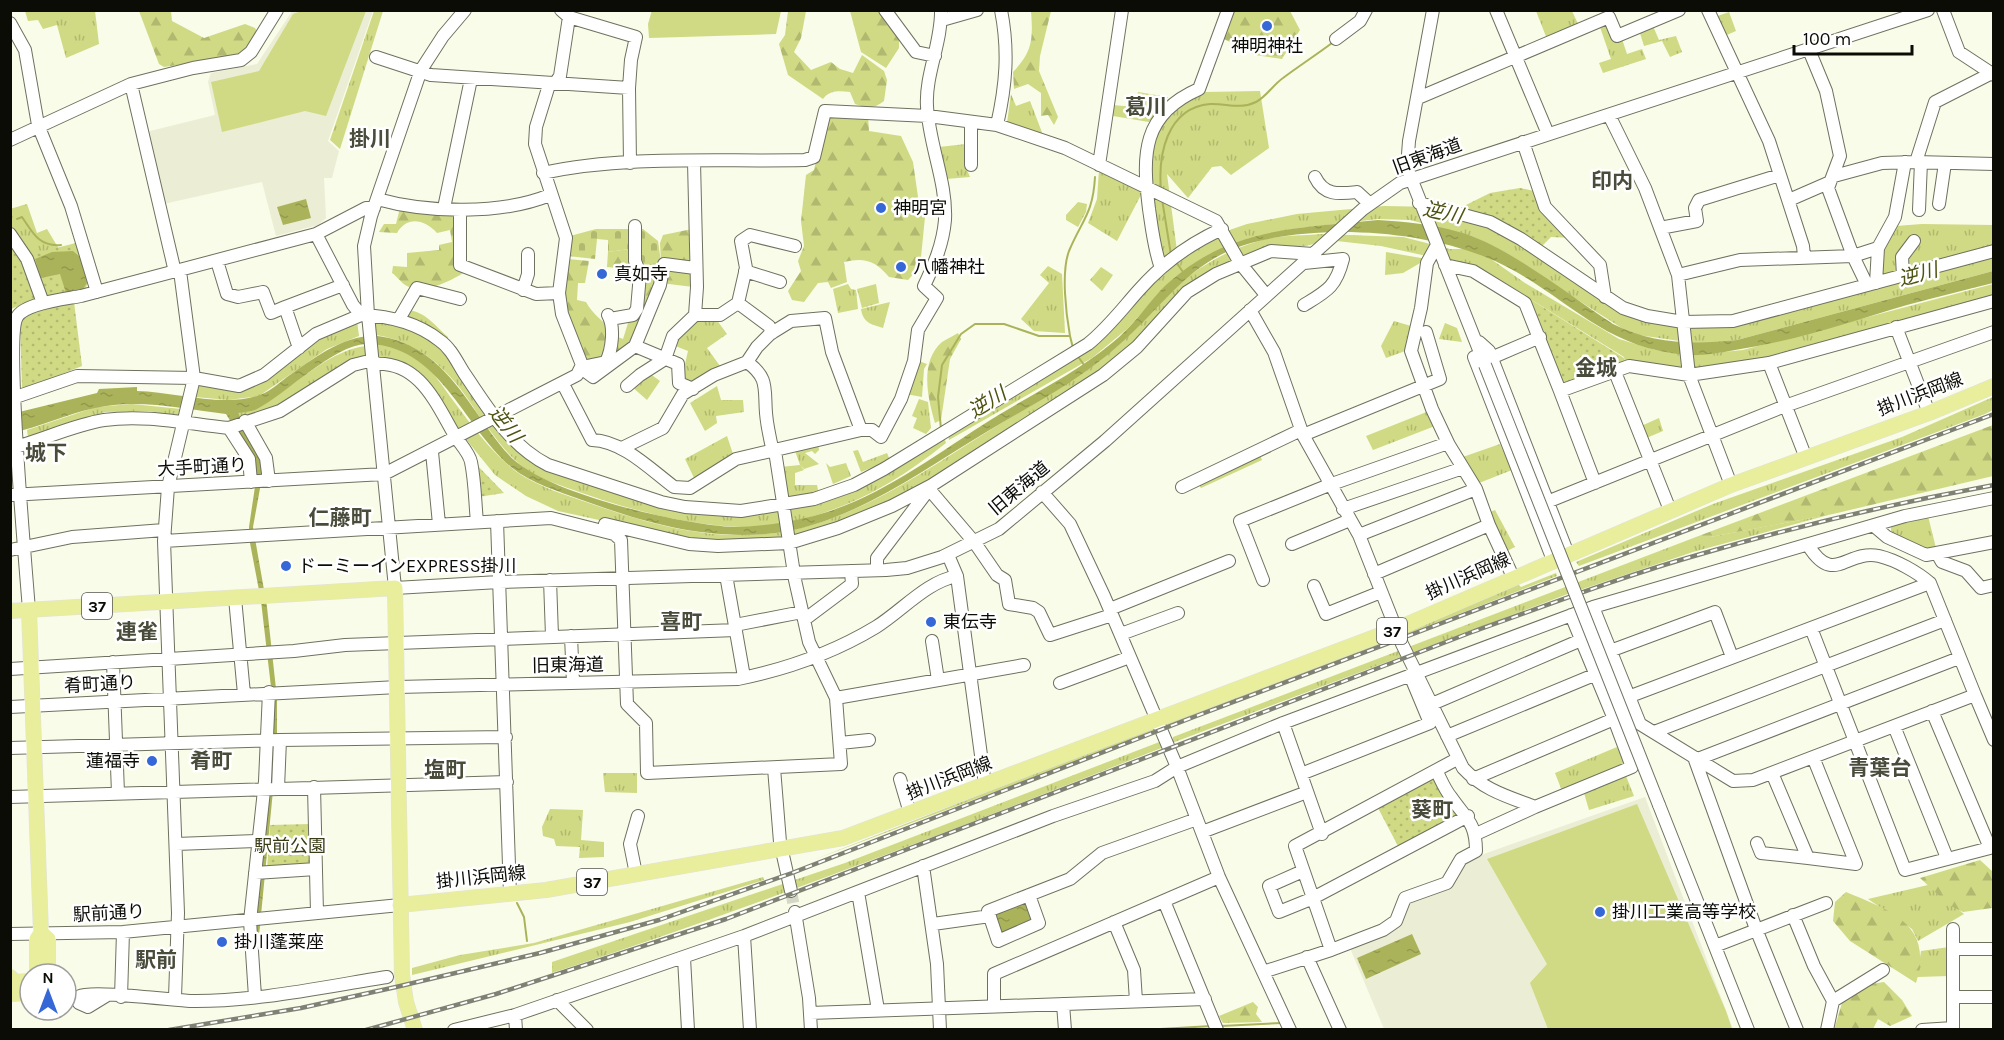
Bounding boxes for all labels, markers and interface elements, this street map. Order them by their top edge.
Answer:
scale bar [1794,18,1912,56]
marker: 神明神社 [1260,19,1274,33]
text: 100 m [1803,28,1851,50]
place label: 神明神社 [1231,35,1303,57]
district label: 葛川 [1125,95,1167,119]
district label: 掛川 [349,127,391,151]
street label: 旧東海道 [1389,133,1465,179]
district label: 印内 [1591,169,1633,193]
place label: 神明宮 [893,197,947,219]
water label: 逆川 [1421,197,1467,228]
marker: 神明宮 [874,201,888,215]
place label: 八幡神社 [913,256,985,278]
water label: 逆川 [1896,258,1942,291]
marker: 八幡神社 [894,260,908,274]
place label: 真如寺 [614,263,668,285]
marker: 真如寺 [595,267,609,281]
district label: 金城 [1575,356,1617,380]
street label: 掛川浜岡線 [1874,368,1966,420]
water label: 逆川 [964,381,1012,423]
water label: 逆川 [484,401,528,449]
district label: 城下 [25,441,67,465]
street label: 大手町通り [156,454,248,480]
street label: 旧東海道 [984,456,1054,520]
district label: 仁藤町 [309,506,372,530]
street label: 掛川浜岡線 [1422,548,1514,604]
place label: ドーミーインEXPRESS掛川 [298,555,517,577]
marker: ドーミーインEXPRESS掛川 [279,559,293,573]
road number: 37 [82,593,112,619]
district label: 喜町 [660,610,702,634]
place label: 東伝寺 [943,611,997,633]
marker: 東伝寺 [924,615,938,629]
road number: 37 [1377,618,1407,644]
district label: 連雀 [116,620,158,644]
street label: 旧東海道 [532,653,604,677]
street label: 肴町通り [63,671,137,697]
district label: 肴町 [190,749,232,773]
place label: 蓮福寺 [86,750,140,772]
street label: 掛川浜岡線 [903,752,995,804]
marker: 蓮福寺 [145,754,159,768]
district label: 青葉台 [1849,756,1912,780]
district label: 塩町 [424,758,466,782]
district label: 葵町 [1411,798,1453,822]
park label: 駅前公園 [254,835,326,857]
street label: 掛川浜岡線 [435,861,527,893]
road number: 37 [577,869,607,895]
street label: 駅前通り [72,900,146,926]
place label: 掛川工業高等学校 [1612,901,1756,923]
marker: 掛川工業高等学校 [1593,905,1607,919]
place label: 掛川蓬莱座 [234,931,324,953]
marker: 掛川蓬莱座 [215,935,229,949]
district label: 駅前 [135,948,177,972]
north arrow [18,962,78,1022]
text: N [42,968,54,987]

